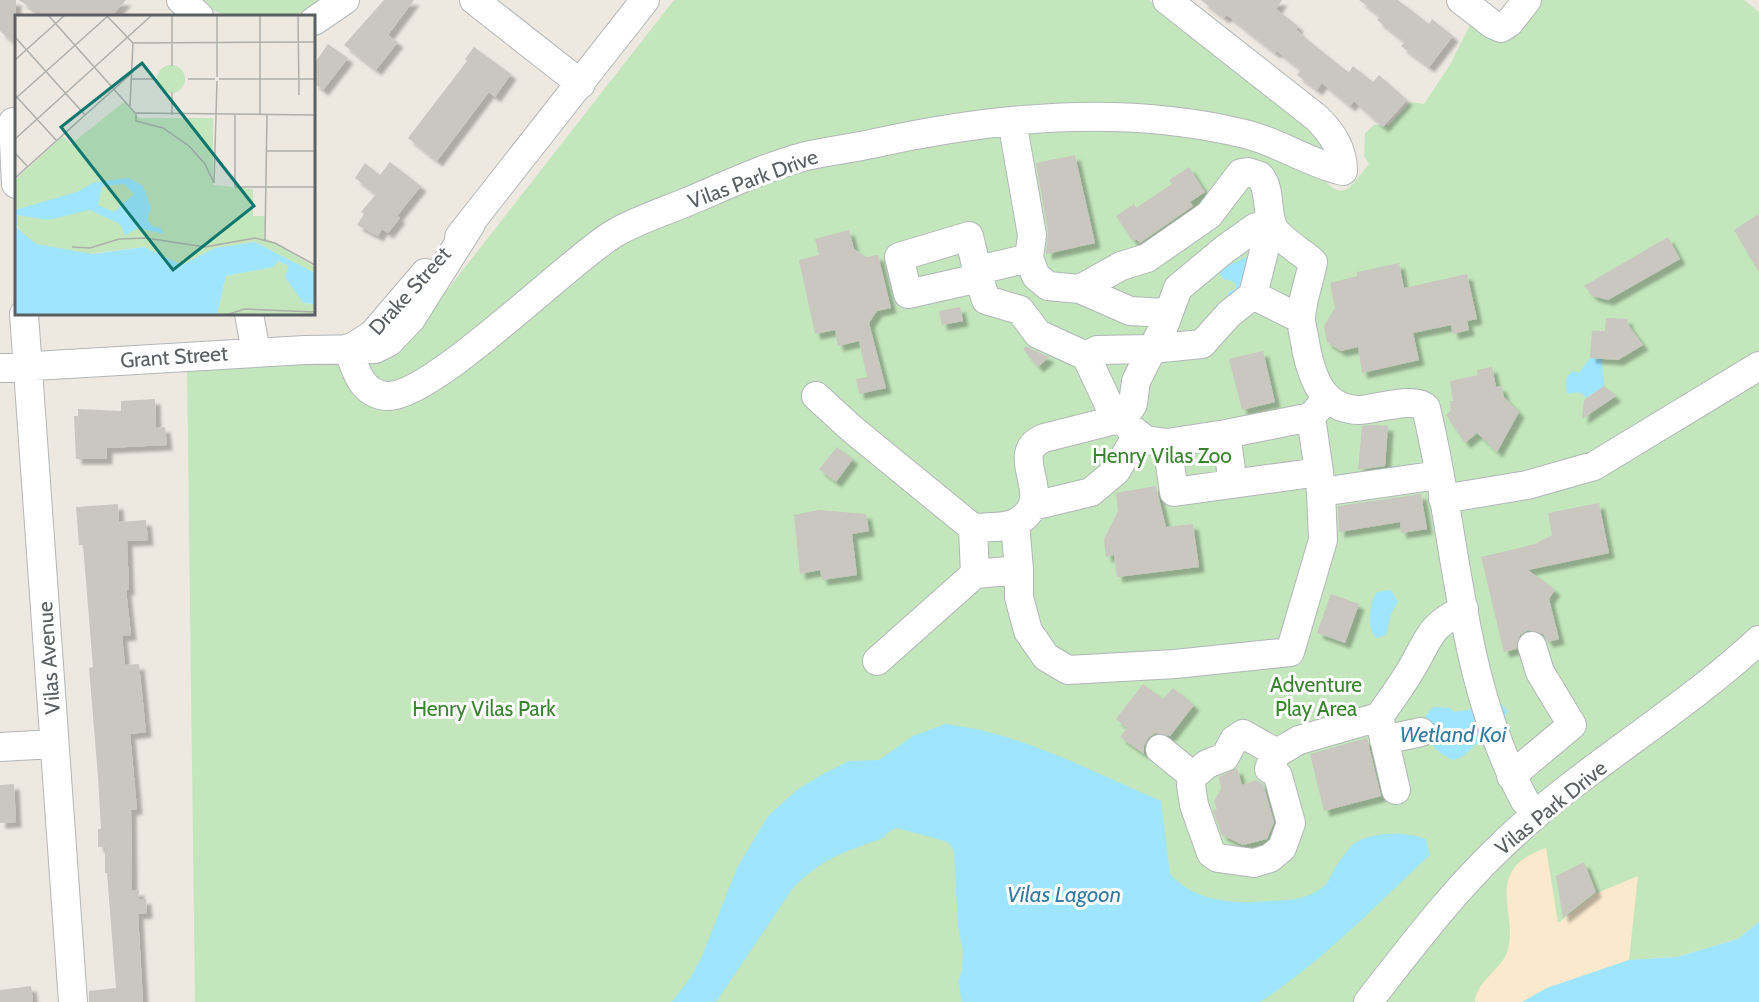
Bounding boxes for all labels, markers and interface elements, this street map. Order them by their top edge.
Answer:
inset map [15,15,315,315]
street label: Vilas Park Drive [685,143,821,214]
street label: Drake Street [364,241,456,340]
street label: Grant Street [119,340,229,373]
park label: Henry Vilas Zoo [1092,443,1232,468]
street label: Vilas Avenue [32,600,65,715]
park label: Adventure Play Area [1270,672,1362,721]
park label: Henry Vilas Park [412,696,556,721]
water label: Wetland Koi [1399,721,1507,748]
street label: Vilas Park Drive [1490,755,1612,860]
water label: Vilas Lagoon [1007,881,1121,908]

